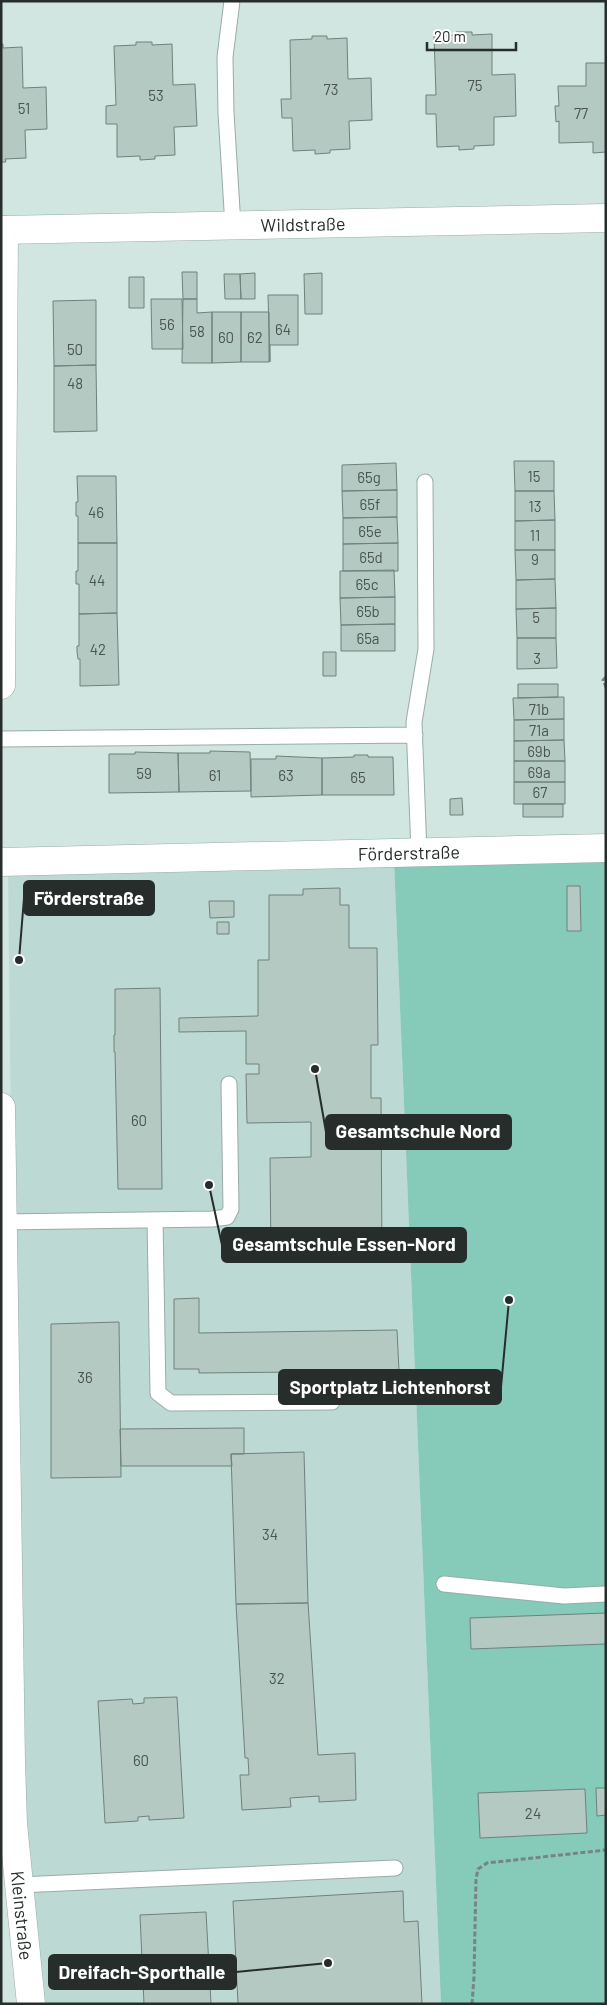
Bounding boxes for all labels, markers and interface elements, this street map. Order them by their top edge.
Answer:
scale bar [427,20,516,52]
text: 20 m [434,27,466,45]
house number: 75 [468,76,482,94]
house number: 73 [324,80,338,98]
house number: 53 [148,86,164,104]
house number: 51 [18,99,30,117]
house number: 77 [574,104,588,122]
street label: Wildstraße [260,212,346,236]
house number: 56 [159,315,175,333]
house number: 64 [275,320,291,338]
house number: 58 [189,322,205,340]
house number: 60 [218,328,234,346]
house number: 62 [247,328,263,346]
house number: 50 [67,340,83,358]
house number: 48 [67,374,83,392]
house number: 15 [528,467,540,485]
house number: 65g [357,468,381,486]
house number: 65f [360,495,380,513]
house number: 13 [529,497,541,515]
house number: 46 [88,503,104,521]
house number: 65e [358,522,382,540]
house number: 11 [530,526,540,544]
house number: 65d [359,548,383,566]
house number: 9 [531,550,539,568]
house number: 44 [89,571,105,589]
house number: 65c [355,575,379,593]
house number: 65b [356,602,380,620]
house number: 5 [532,608,540,626]
house number: 65a [356,629,380,647]
house number: 42 [90,640,106,658]
house number: 3 [533,649,541,667]
house number: 71b [529,700,549,718]
house number: 71a [529,721,549,739]
house number: 69b [527,742,551,760]
house number: 69a [527,763,551,781]
house number: 59 [136,764,152,782]
house number: 61 [209,766,221,784]
house number: 63 [278,766,294,784]
house number: 65 [350,768,366,786]
house number: 67 [533,783,547,801]
street label: Förderstraße [358,840,460,865]
callout: Förderstraße [24,881,154,915]
text: Förderstraße [34,886,144,909]
house number: 60 [131,1111,147,1129]
callout: Gesamtschule Nord [326,1115,511,1149]
text: Gesamtschule Nord [336,1119,500,1142]
callout: Gesamtschule Essen-Nord [222,1228,466,1262]
text: Gesamtschule Essen-Nord [232,1232,456,1255]
house number: 36 [77,1368,93,1386]
callout: Sportplatz Lichtenhorst [279,1370,501,1404]
text: Sportplatz Lichtenhorst [289,1375,491,1398]
house number: 34 [262,1525,278,1543]
house number: 32 [269,1669,285,1687]
house number: 60 [133,1751,149,1769]
house number: 24 [525,1804,541,1822]
street label: Kleinstraße [7,1870,38,1961]
callout: Dreifach-Sporthalle [49,1955,236,1989]
text: Dreifach-Sporthalle [59,1960,225,1983]

